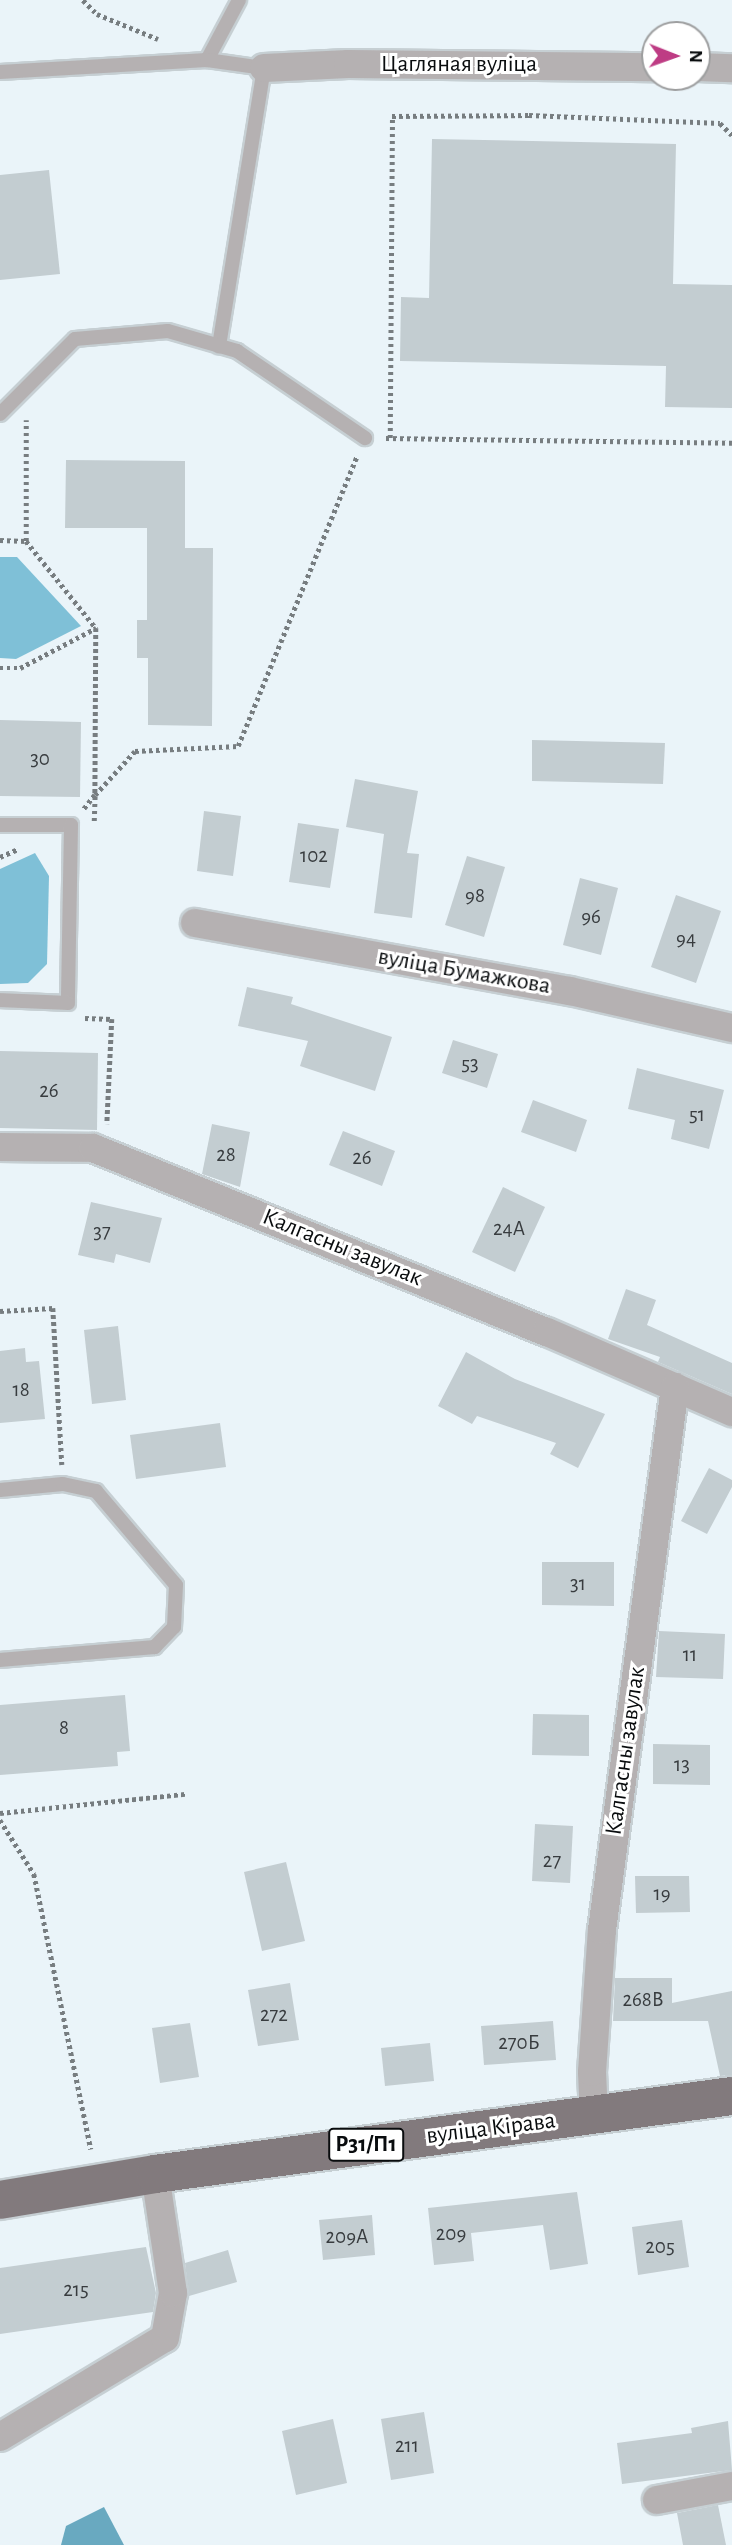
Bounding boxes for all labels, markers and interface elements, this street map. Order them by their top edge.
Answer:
north arrow [641,21,711,91]
text: N [686,50,705,63]
street label: Цагляная вуліца [381,51,537,79]
house number: 30 [30,746,50,772]
house number: 102 [300,843,328,869]
house number: 98 [465,883,485,909]
house number: 96 [581,904,601,930]
house number: 94 [676,926,696,952]
street label: вуліца Бумажкова [376,943,552,1001]
house number: 53 [461,1051,479,1077]
house number: 26 [39,1078,59,1104]
house number: 51 [689,1102,705,1128]
house number: 28 [216,1142,236,1168]
house number: 26 [352,1145,372,1171]
street label: Калгасны завулак [258,1203,426,1293]
house number: 24А [493,1216,525,1242]
house number: 37 [93,1219,111,1245]
house number: 18 [12,1377,30,1403]
house number: 31 [570,1571,586,1597]
house number: 11 [683,1642,697,1668]
street label: Калгасны завулак [600,1665,652,1837]
house number: 8 [59,1715,69,1741]
house number: 13 [674,1752,690,1778]
house number: 27 [543,1848,561,1874]
house number: 19 [653,1881,671,1907]
house number: 268В [622,1987,664,2013]
house number: 272 [260,2002,288,2028]
house number: 270Б [498,2030,540,2056]
street label: вуліца Кірава [425,2107,557,2151]
road number: Р31/П1 [328,2126,404,2164]
house number: 209 [436,2221,466,2247]
house number: 209А [326,2224,368,2250]
house number: 205 [645,2234,675,2260]
house number: 215 [63,2277,89,2303]
house number: 211 [395,2433,419,2459]

